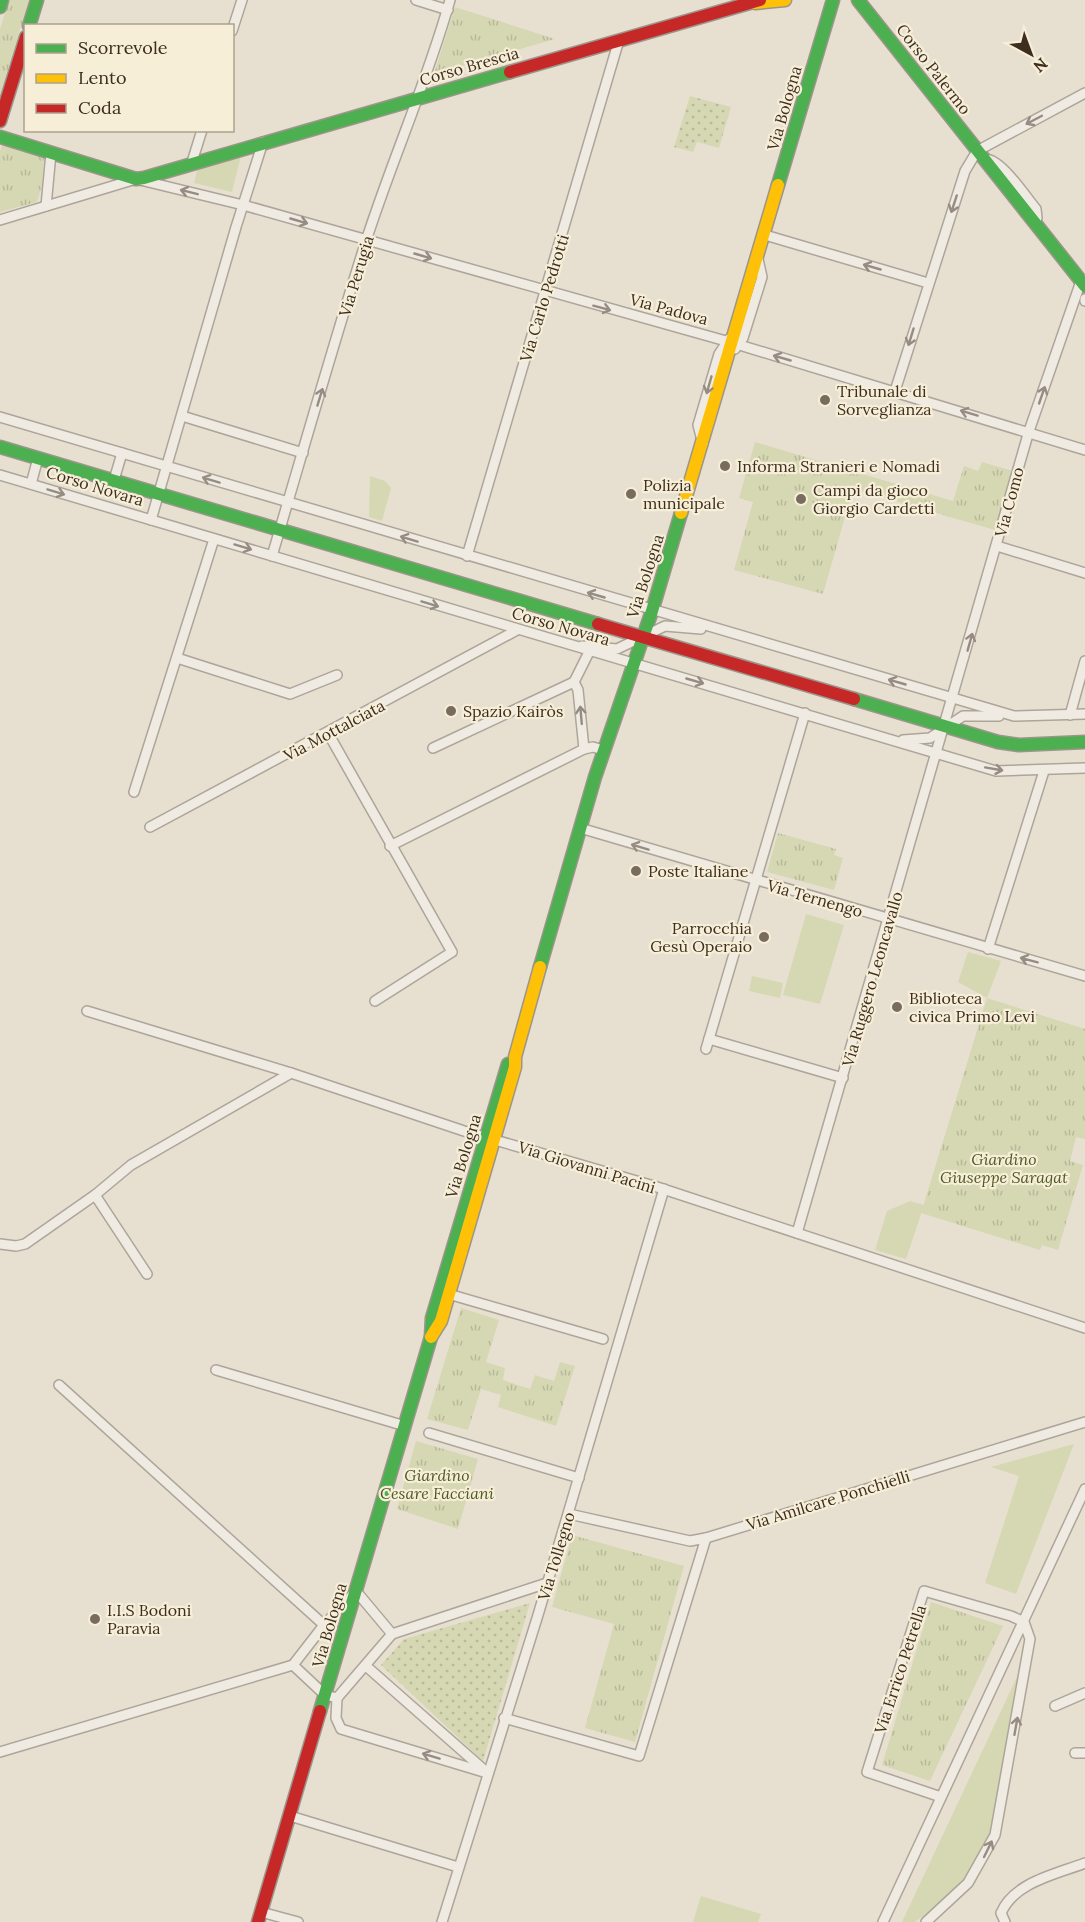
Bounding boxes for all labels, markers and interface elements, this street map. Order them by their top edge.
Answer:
street label: Corso Palermo [892,20,976,118]
legend [24,24,234,132]
north arrow [1001,24,1061,84]
text: Scorrevole [78,36,168,59]
street label: Corso Brescia [417,42,521,90]
text: N [1030,54,1052,77]
street label: Via Bologna [762,63,806,154]
text: Lento [78,66,126,89]
text: Coda [78,96,121,119]
one-way arrow [1025,115,1043,126]
one-way arrow [180,185,199,197]
one-way arrow [948,194,959,213]
one-way arrow [289,216,308,227]
street label: Via Carlo Pedrotti [515,232,573,365]
street label: Via Perugia [334,233,378,320]
one-way arrow [413,251,432,263]
one-way arrow [863,261,882,272]
street label: Via Padova [627,289,710,329]
one-way arrow [592,302,611,314]
one-way arrow [905,327,916,346]
one-way arrow [773,352,792,363]
one-way arrow [703,375,715,394]
place label: Tribunale di Sorveglianza [837,381,932,419]
one-way arrow [1037,386,1048,405]
one-way arrow [315,388,326,407]
marker: Tribunale di Sorveglianza [818,393,832,407]
one-way arrow [960,407,979,418]
place label: Informa Stranieri e Nomadi [737,456,940,476]
marker: Informa Stranieri e Nomadi [718,459,732,473]
street label: Corso Novara [44,462,146,510]
street label: Via Como [990,465,1028,540]
one-way arrow [202,474,221,485]
place label: Polizia municipale [643,475,725,513]
place label: Campi da gioco Giorgio Cardetti [813,480,935,518]
one-way arrow [46,487,65,498]
marker: Polizia municipale [624,487,638,501]
marker: Campi da gioco Giorgio Cardetti [794,492,808,506]
street label: Via Bologna [622,532,668,621]
one-way arrow [400,533,419,544]
one-way arrow [233,542,252,553]
one-way arrow [587,589,606,600]
one-way arrow [420,599,439,610]
street label: Corso Novara [510,602,612,650]
one-way arrow [964,633,976,652]
one-way arrow [685,676,704,687]
one-way arrow [888,676,907,687]
street label: Via Mottalciata [279,695,388,766]
place label: Spazio Kairòs [463,701,563,721]
marker: Spazio Kairòs [444,704,458,718]
one-way arrow [575,705,586,725]
one-way arrow [984,764,1003,775]
one-way arrow [631,841,650,852]
place label: Poste Italiane [648,861,749,881]
marker: Poste Italiane [629,864,643,878]
street label: Via Ternengo [764,875,865,921]
street label: Via Ruggero Leoncavallo [837,889,907,1070]
place label: Parrocchia Gesù Operaio [650,918,752,956]
marker: Parrocchia Gesù Operaio [757,930,771,944]
one-way arrow [1019,954,1038,966]
place label: Biblioteca civica Primo Levi [909,988,1035,1026]
marker: Biblioteca civica Primo Levi [890,1000,904,1014]
street label: Via Bologna [440,1111,485,1201]
street label: Via Giovanni Pacini [515,1136,658,1197]
park label: Giardino Giuseppe Saragat [940,1149,1068,1187]
park label: Giardino Cesare Facciani [380,1465,494,1503]
street label: Via Amilcare Ponchielli [743,1466,912,1535]
street label: Via Tollegno [533,1509,579,1604]
street label: Via Bologna [307,1580,351,1671]
place label: I.I.S Bodoni Paravia [107,1600,191,1638]
street label: Via Errico Petrella [869,1602,930,1737]
marker: I.I.S Bodoni Paravia [88,1612,102,1626]
one-way arrow [1011,1717,1022,1736]
one-way arrow [422,1750,441,1761]
one-way arrow [982,1841,994,1859]

